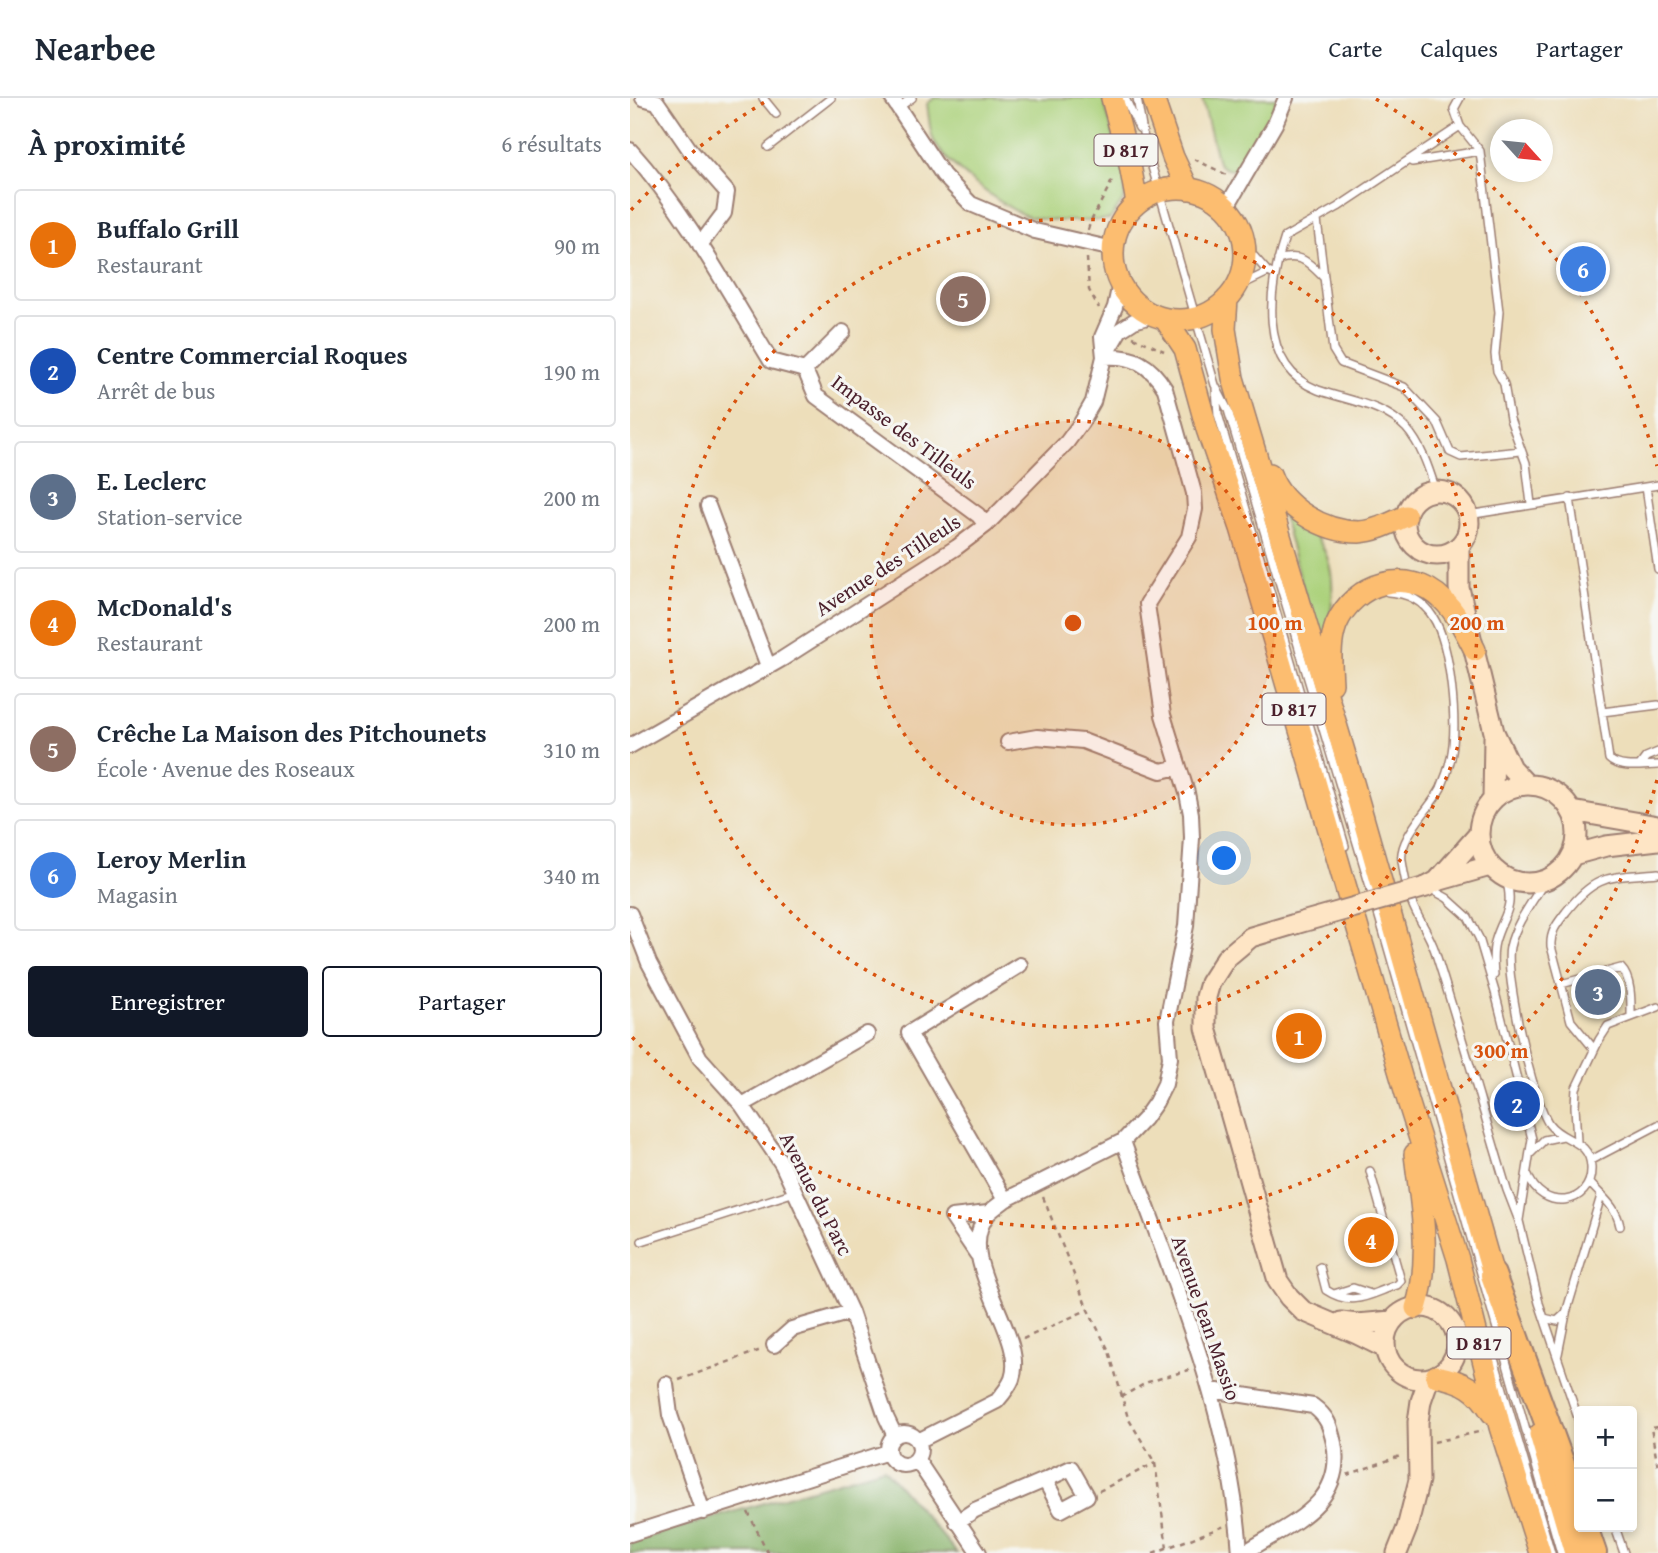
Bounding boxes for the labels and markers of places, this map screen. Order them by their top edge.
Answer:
pin: 6 [1560,243,1606,295]
pin: 5 [940,273,986,325]
centre of rings [1061,611,1085,635]
pin: 3 [1575,966,1621,1018]
pin: 1 [1276,1010,1322,1062]
pin: 2 [1494,1078,1540,1130]
pin: 4 [1348,1214,1394,1266]

